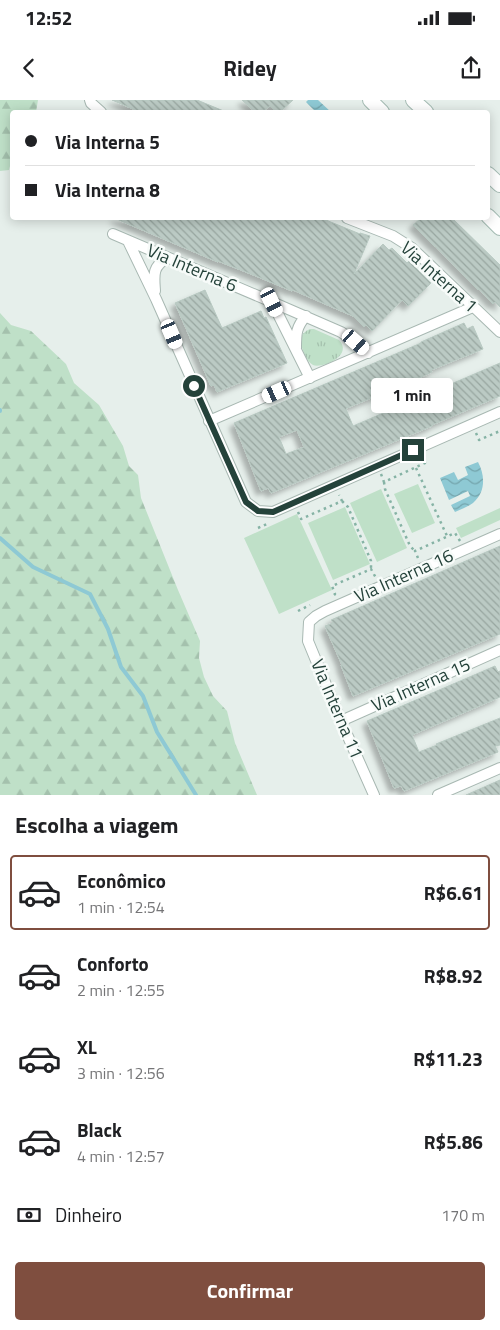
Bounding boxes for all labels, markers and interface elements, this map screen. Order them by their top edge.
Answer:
text: 12:52 [25,3,72,32]
text: Ridey [223,51,277,85]
icon: back [15,54,43,82]
icon: share [457,54,485,82]
text: Via Interna 5 [55,127,160,156]
text: Via Interna 8 [55,175,160,204]
street label: Via Interna 1 [395,235,484,319]
street label: Via Interna 6 [143,236,242,299]
car [258,285,285,319]
car [159,317,184,351]
car [339,326,372,358]
route start [183,375,205,397]
callout: 1 min [372,378,454,412]
car [260,379,293,405]
text: 1 min [393,383,431,407]
route end [402,439,424,461]
street label: Via Interna 16 [350,542,458,609]
street label: Via Interna 15 [367,651,475,718]
street label: Via Interna 11 [304,655,371,763]
text: Escolha a viagem [15,808,179,842]
text: Econômico [77,866,166,895]
icon: car [17,870,62,915]
text: R$6.61 [424,878,483,907]
text: 1 min · 12:54 [77,895,165,919]
text: Conforto [77,949,149,978]
icon: car [17,953,62,998]
text: R$8.92 [424,961,483,990]
text: 2 min · 12:55 [77,978,165,1002]
text: XL [77,1032,97,1061]
icon: car [17,1036,62,1081]
text: R$11.23 [413,1044,483,1073]
text: 3 min · 12:56 [77,1061,165,1085]
text: Black [77,1115,122,1144]
icon: car [17,1119,62,1164]
text: R$5.86 [424,1127,483,1156]
text: 4 min · 12:57 [77,1144,165,1168]
text: Dinheiro [55,1200,122,1229]
icon: cash [15,1201,43,1229]
text: 170 m [441,1203,485,1227]
button: Confirmar [15,1262,485,1320]

